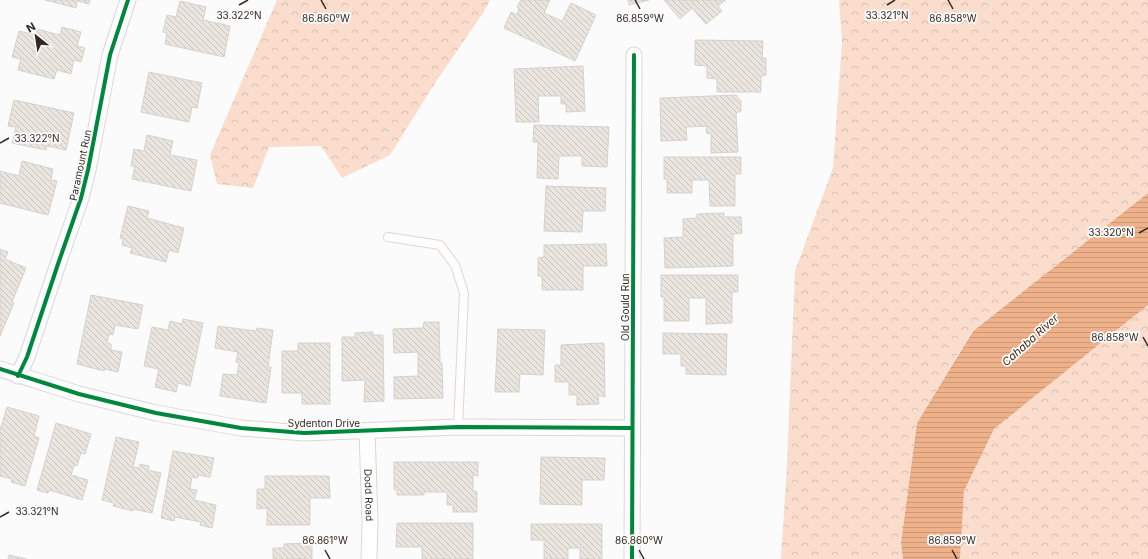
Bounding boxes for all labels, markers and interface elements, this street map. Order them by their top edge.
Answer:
text: 33.322°N [216,9,262,21]
text: 33.321°N [865,9,909,21]
text: 86.860°W [302,12,350,24]
text: 86.859°W [616,12,664,24]
text: 86.858°W [929,12,977,24]
north arrow [16,16,56,56]
text: N [24,19,38,35]
street label: Paramount Run [67,128,93,202]
text: 33.322°N [14,132,60,144]
text: 33.320°N [1088,226,1134,238]
street label: Old Gould Run [619,273,631,341]
water label: Cahaba River [999,311,1062,369]
text: 86.858°W [1091,331,1139,343]
street label: Sydenton Drive [288,417,360,429]
street label: Dodd Road [362,469,376,521]
text: 33.321°N [15,505,59,517]
text: 86.861°W [302,534,348,546]
text: 86.860°W [615,534,663,546]
text: 86.859°W [928,534,976,546]

